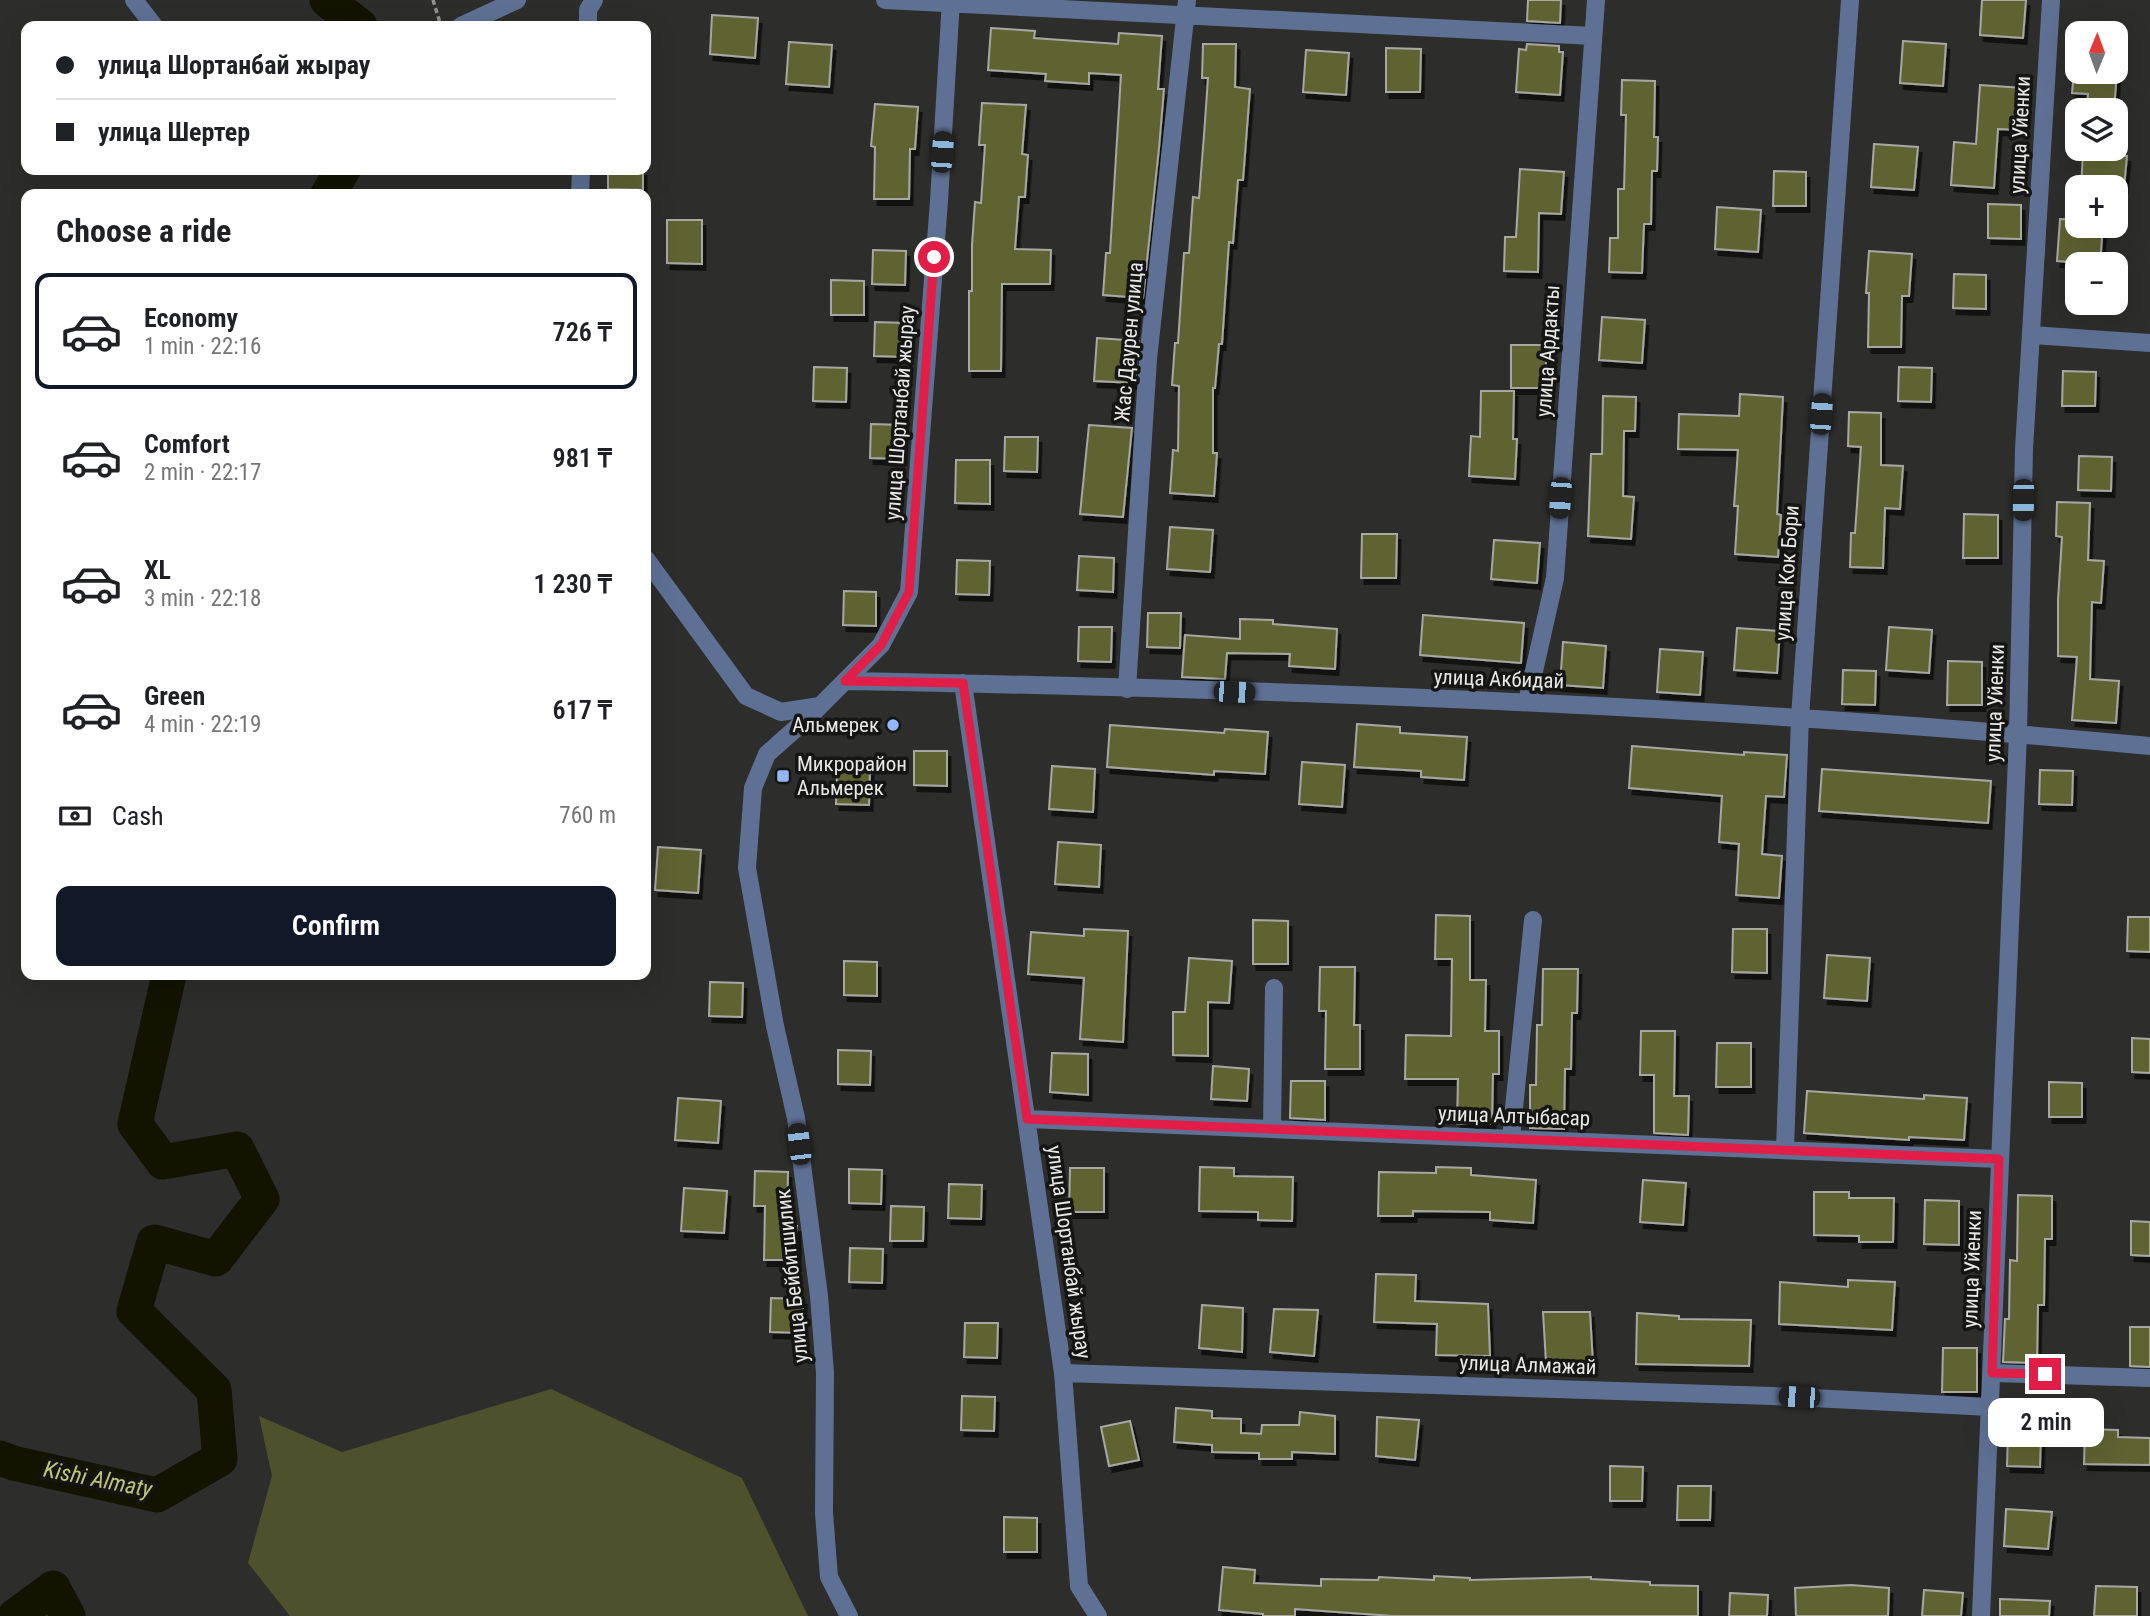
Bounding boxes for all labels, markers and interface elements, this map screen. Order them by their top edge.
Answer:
north arrow [2065,21,2128,84]
map controls [2065,21,2128,315]
text: улица Шортанбай жырау [98,50,370,80]
street label: улица Уйенки [2005,75,2035,195]
button: layers [2065,98,2128,161]
text: улица Шертер [98,117,250,147]
car [931,130,954,174]
button: + [2065,175,2128,238]
text: Choose a ride [56,212,231,250]
route start [918,241,950,273]
button: − [2065,252,2128,315]
street label: Жас Даурен улица [1110,261,1148,423]
street label: улица Ардакты [1531,284,1565,418]
icon: car [60,300,123,363]
text: Economy [144,303,238,333]
street label: улица Шортанбай жырау [881,305,919,521]
text: 726 ₸ [553,317,612,347]
text: 1 min · 22:16 [144,333,261,360]
car [1810,392,1833,436]
icon: car [60,426,123,489]
text: Comfort [144,429,230,459]
text: 981 ₸ [553,443,612,473]
text: 2 min · 22:17 [144,459,261,486]
car [1549,476,1572,520]
car [2013,479,2034,521]
street label: улица Кок Бори [1770,504,1804,642]
icon: car [60,552,123,615]
text: XL [144,555,171,585]
text: 1 230 ₸ [534,569,612,599]
text: 3 min · 22:18 [144,585,261,612]
street label: улица Уйенки [1981,644,2009,762]
street label: улица Акбидай [1433,665,1565,693]
icon: car [60,678,123,741]
text: Green [144,681,205,711]
car [1213,681,1256,703]
text: 617 ₸ [553,695,612,725]
text: 4 min · 22:19 [144,711,261,738]
place label: Альмерек [792,713,879,737]
marker: Альмерек [885,717,901,733]
place label: Микрорайон Альмерек [797,752,907,800]
marker: Микрорайон Альмерек [775,768,791,784]
icon: cash [56,797,94,835]
text: Cash [112,801,164,831]
text: 760 m [559,802,616,829]
button: Confirm [56,886,616,966]
street label: улица Алтыбасар [1438,1101,1590,1131]
car [787,1122,812,1166]
street label: улица Шортанбай жырау [1042,1144,1096,1361]
street label: улица Бейбитшилик [771,1188,813,1364]
street label: улица Уйенки [1958,1210,1986,1328]
street label: улица Алмажай [1459,1351,1597,1379]
route end [2029,1358,2061,1390]
car [1778,1385,1821,1409]
callout: 2 min [1987,1398,2103,1448]
text: 2 min [2021,1409,2071,1436]
water label: Kіshі Almaty [41,1456,155,1503]

